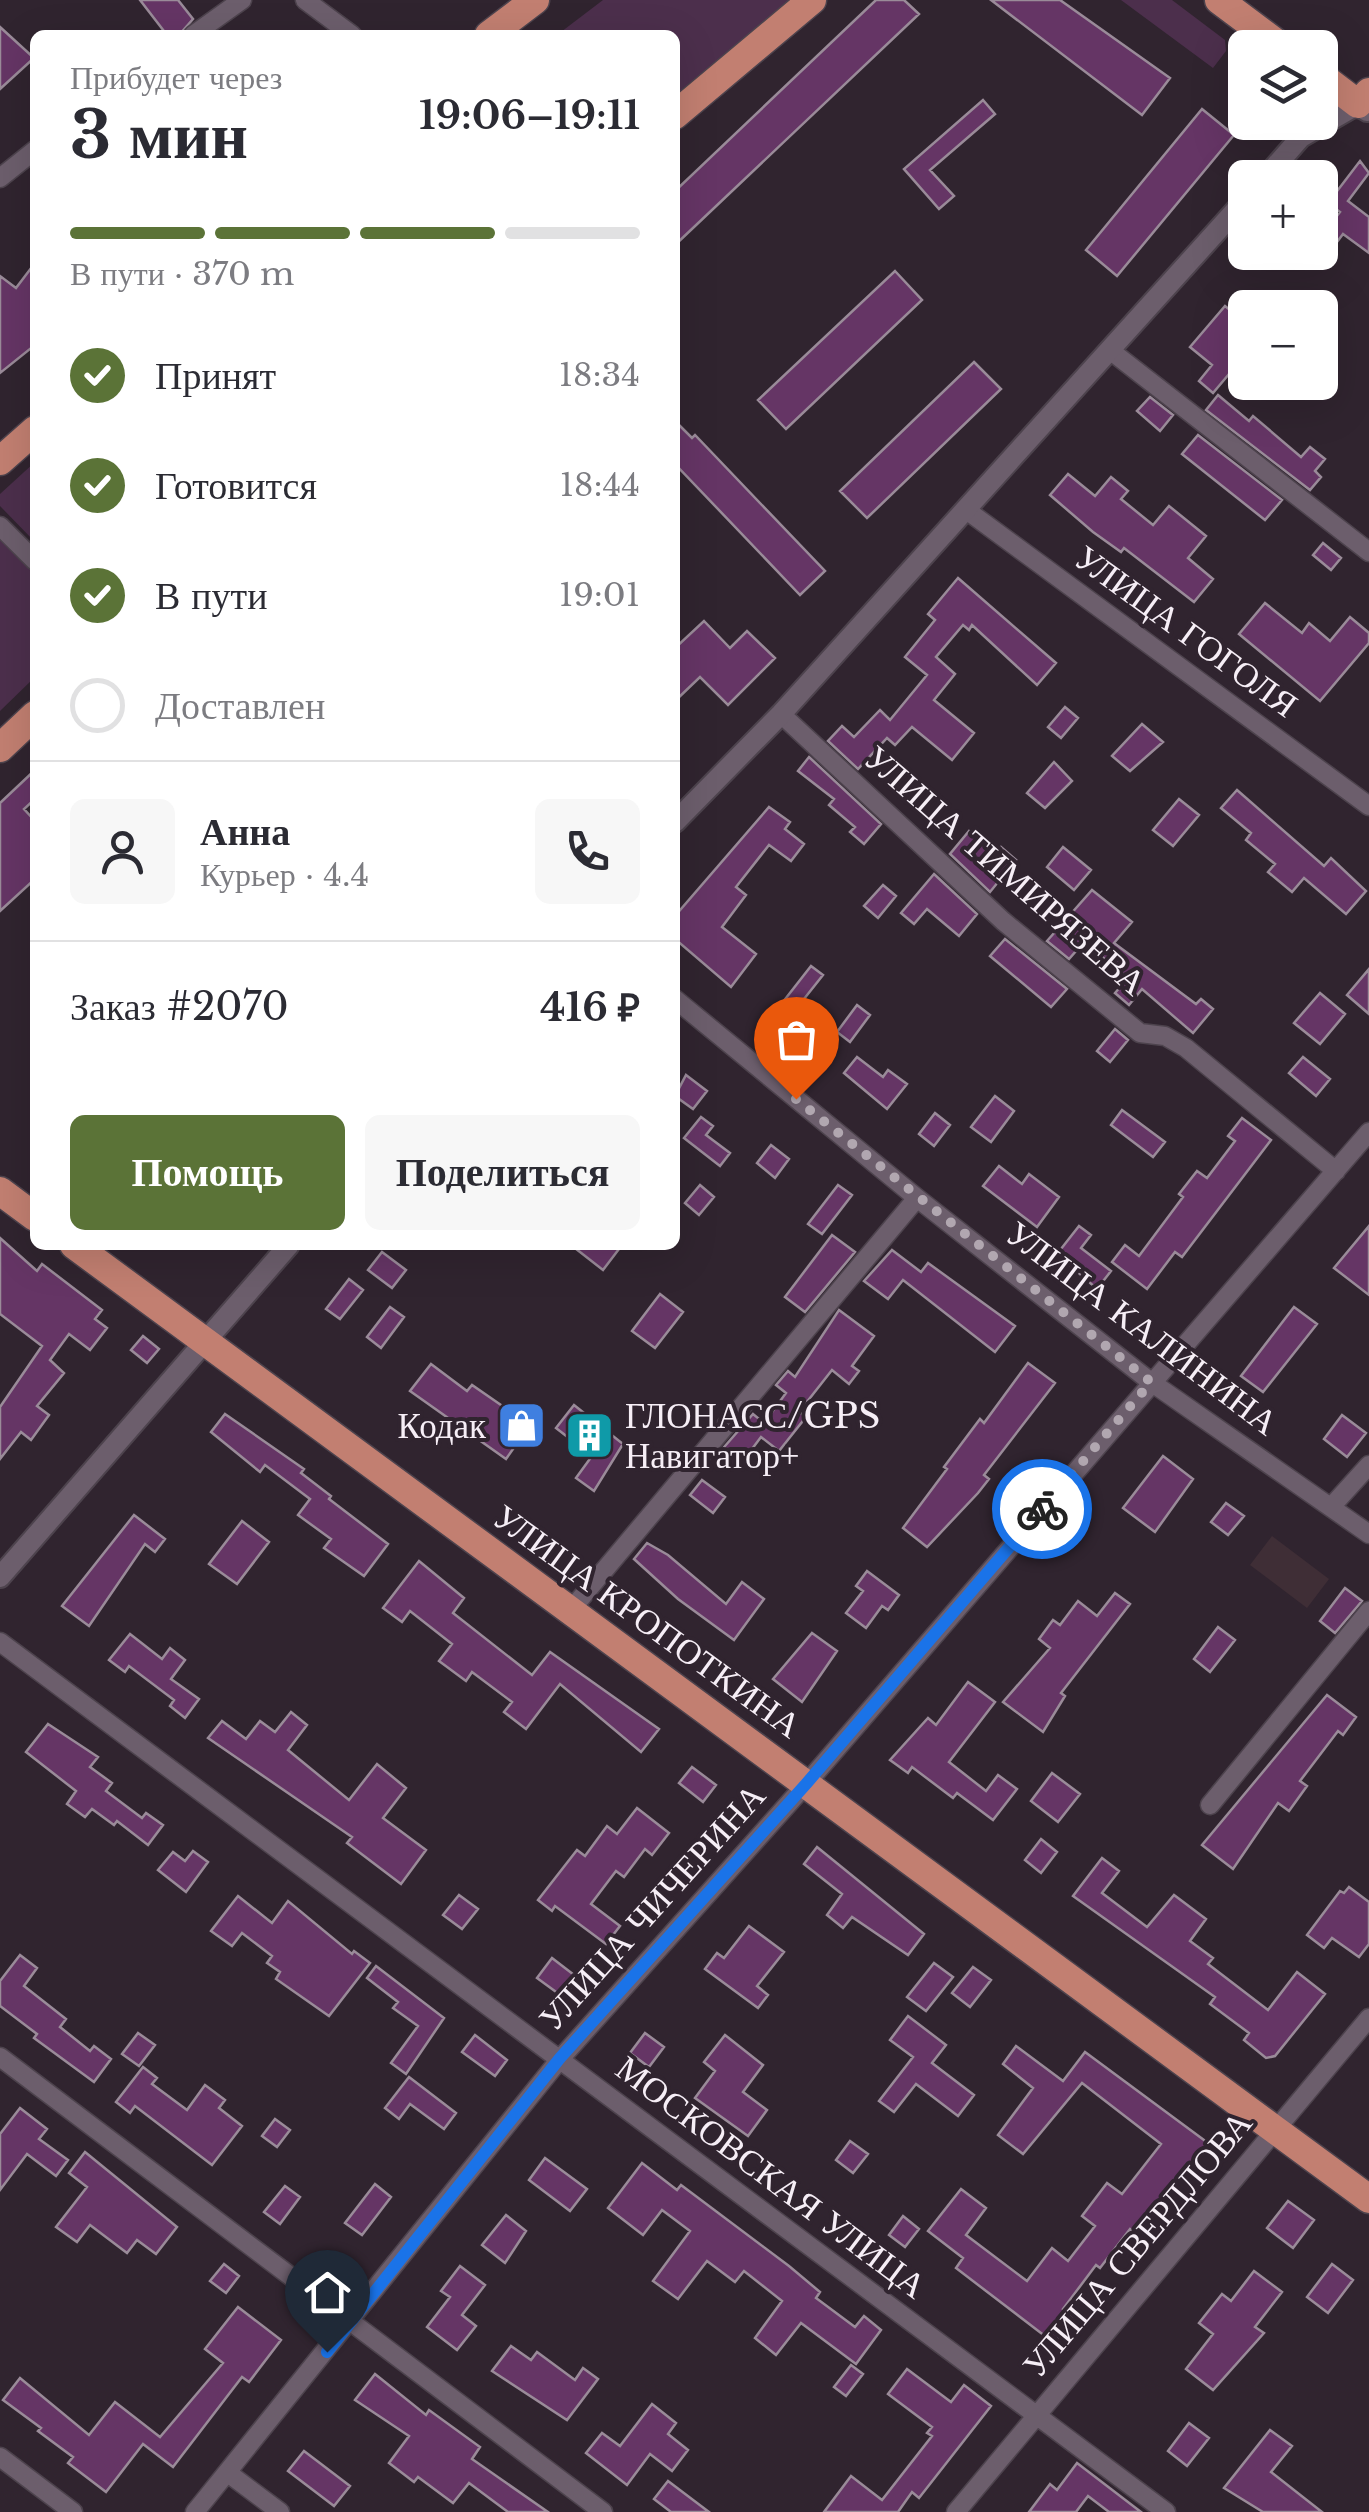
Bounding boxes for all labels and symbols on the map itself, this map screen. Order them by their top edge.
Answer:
street label: УЛИЦА ГОГОЛЯ [1066,535,1306,726]
street label: УЛИЦА ТИМИРЯЗЕВА [856,735,1156,1004]
pin [754,997,839,1100]
street label: УЛИЦА КАЛИНИНА [998,1211,1287,1444]
place label: ГЛОНАСС/GPS Навигатор+ [625,1394,880,1477]
shop icon: Кодак [495,1400,547,1452]
place label: Кодак [398,1404,487,1447]
building icon: ГЛОНАСС/GPS Навигатор+ [564,1410,616,1462]
courier [992,1459,1092,1559]
street label: УЛИЦА КРОПОТКИНА [485,1494,810,1747]
street label: УЛИЦА ЧИЧЕРИНА [529,1774,774,2039]
street label: МОСКОВСКАЯ УЛИЦА [608,2046,935,2308]
street label: УЛИЦА СВЕРДЛОВА [1013,2101,1261,2386]
pin [285,2250,370,2353]

